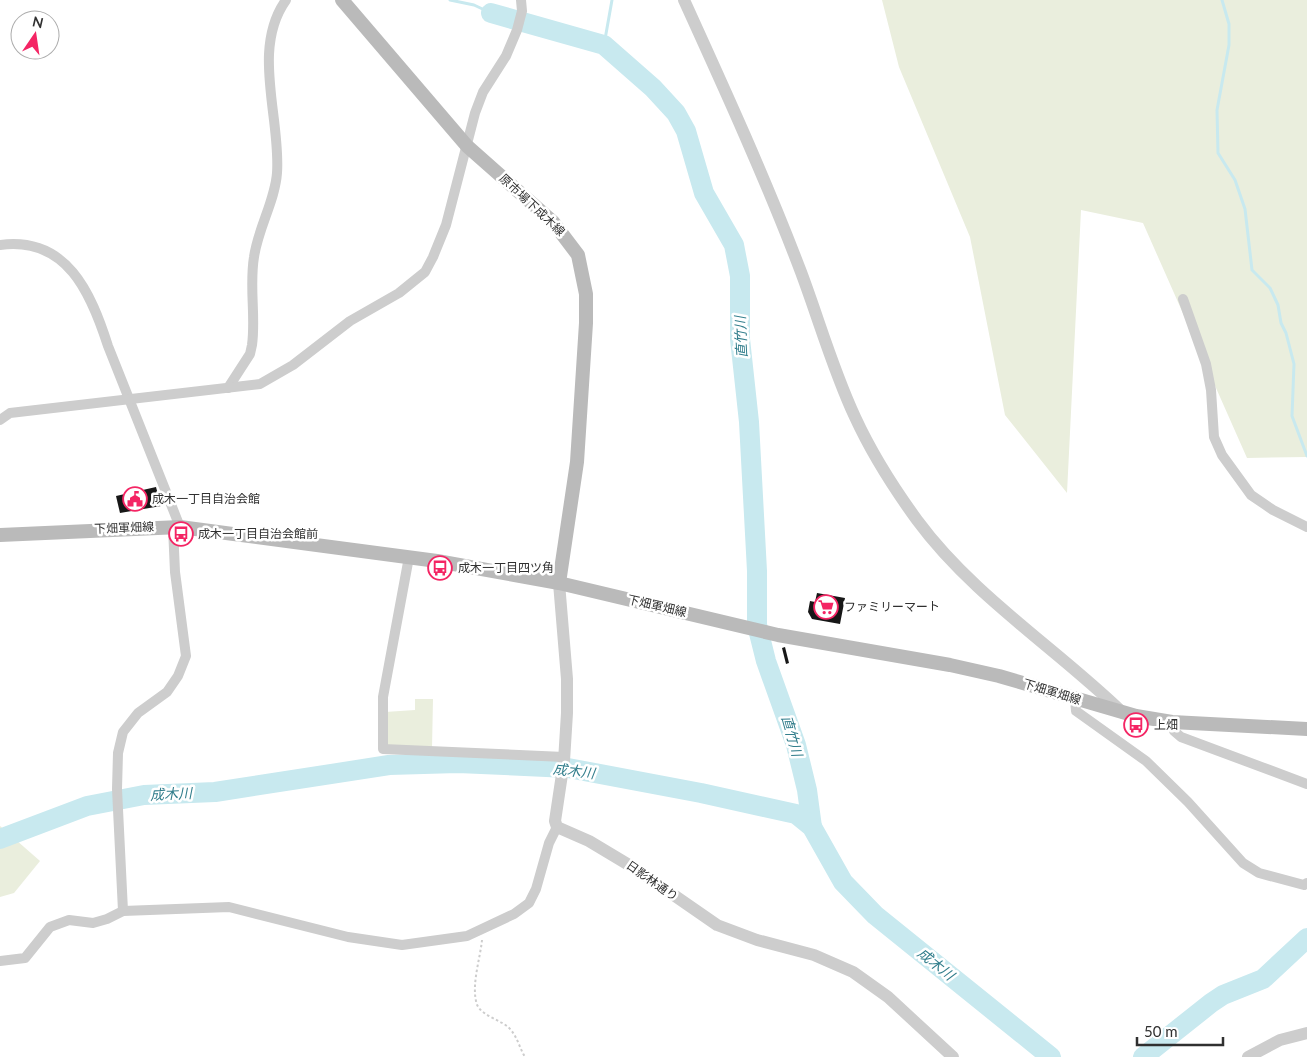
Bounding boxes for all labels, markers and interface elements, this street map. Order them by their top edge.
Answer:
north arrow [10,10,60,60]
text: N [31,12,45,31]
street label: 原市場下成木線 [497,170,568,239]
water label: 直竹川 [731,314,750,358]
public building icon: 成木一丁目自治会館 [122,486,148,512]
place label: 成木一丁目自治会館 [152,491,260,506]
street label: 下畑軍畑線 [94,519,154,536]
bus stop icon: 成木一丁目自治会館前 [168,521,194,547]
place label: 成木一丁目自治会館前 [198,526,318,541]
bus stop icon: 成木一丁目四ツ角 [427,555,453,581]
place label: 成木一丁目四ツ角 [458,560,554,575]
street label: 下畑軍畑線 [626,591,688,620]
supermarket icon: ファミリーマート [813,594,839,620]
place label: ファミリーマート [844,599,940,614]
street label: 下畑軍畑線 [1021,676,1083,707]
bus stop icon: 上畑 [1123,712,1149,738]
water label: 直竹川 [779,713,807,760]
place label: 上畑 [1154,717,1178,732]
water label: 成木川 [552,760,598,782]
water label: 成木川 [150,784,194,803]
street label: 日影林通り [623,857,681,904]
water label: 成木川 [915,944,960,985]
scale bar [1137,1014,1223,1046]
text: 50 m [1144,1022,1178,1040]

